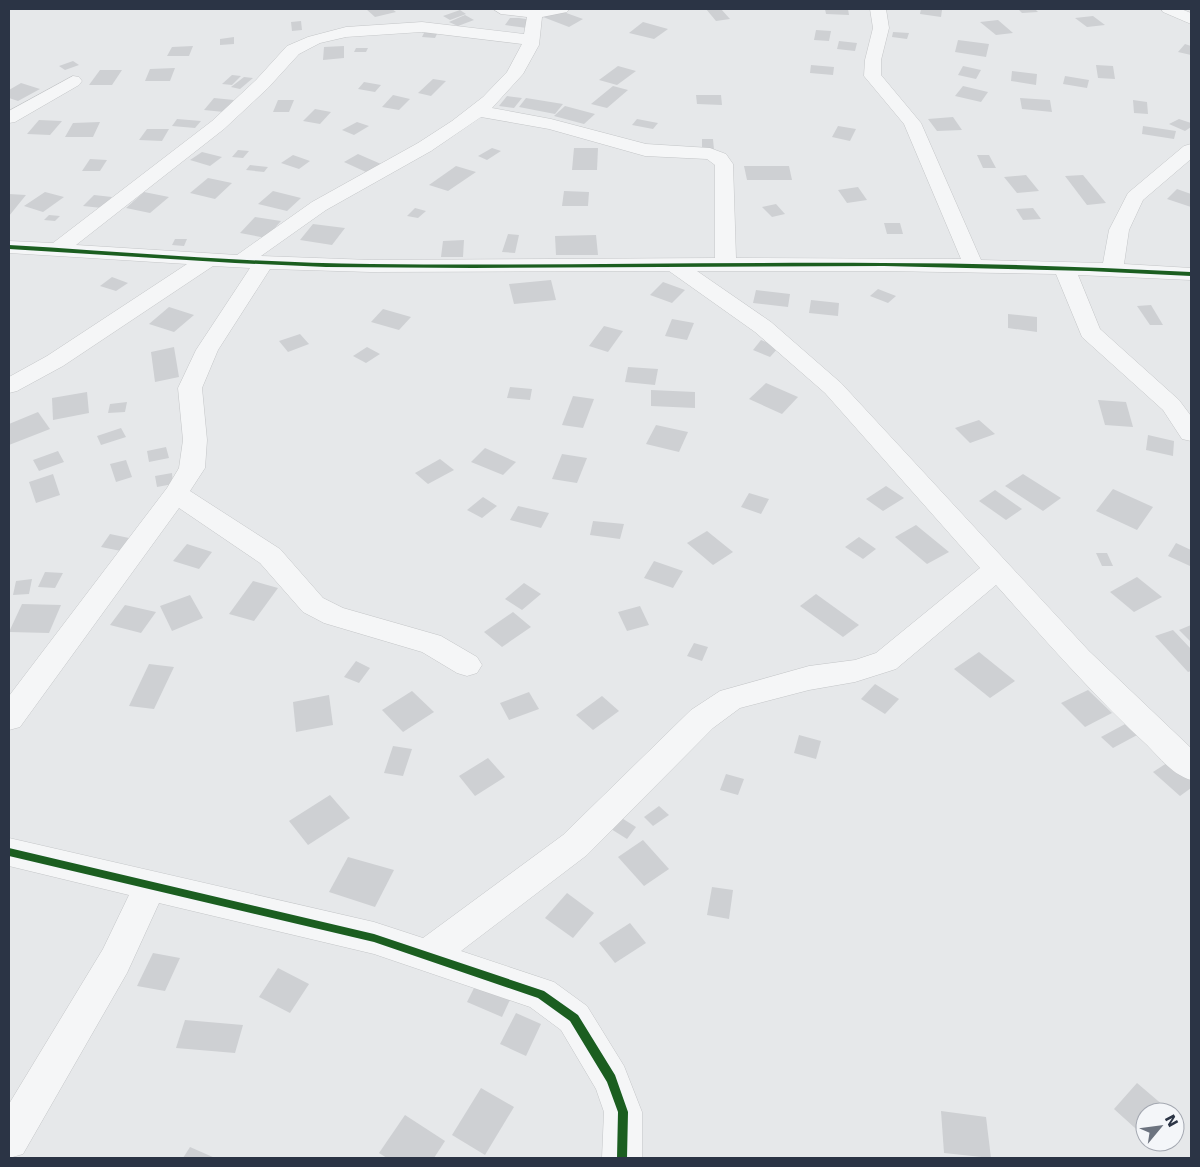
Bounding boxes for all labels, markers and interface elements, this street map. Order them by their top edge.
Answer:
north arrow [1135,1102,1185,1152]
text: N [1162,1112,1181,1130]

